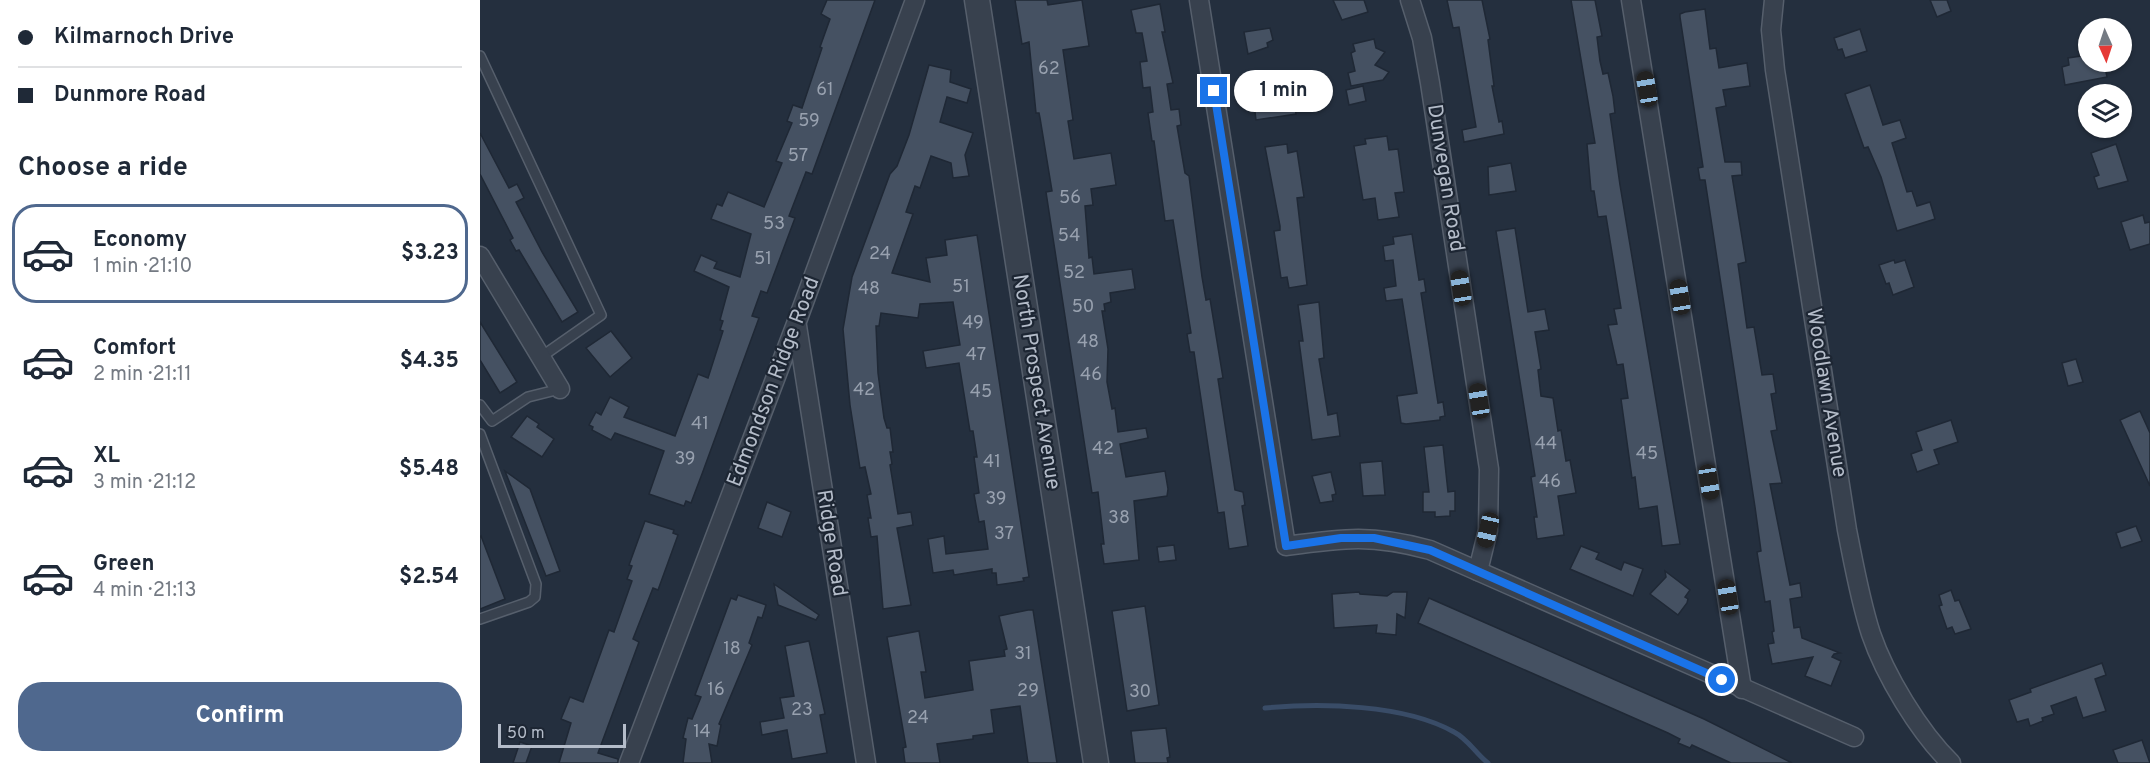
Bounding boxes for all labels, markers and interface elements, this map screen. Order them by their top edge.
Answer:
north arrow [2078,18,2132,72]
map controls [2078,18,2132,138]
text: Kilmarnoch Drive [54,24,234,51]
house number: 62 [1038,58,1060,81]
callout: 1 min [1235,70,1334,112]
car [1635,70,1659,108]
route end [1200,77,1227,104]
text: 1 min [1259,78,1308,104]
house number: 61 [816,79,834,102]
text: Dunmore Road [54,82,206,109]
button: layers [2078,84,2132,138]
street label: Dunvegan Road [1420,102,1470,254]
house number: 59 [798,110,820,133]
house number: 57 [788,145,808,168]
text: Choose a ride [18,151,188,185]
house number: 56 [1059,187,1081,210]
house number: 53 [763,213,785,236]
house number: 54 [1058,225,1080,248]
icon: car [21,227,75,281]
text: Economy [93,227,187,254]
text: $3.23 [401,240,459,267]
house number: 24 [869,243,891,266]
house number: 51 [754,248,772,271]
text: 1 min · 21:10 [93,254,192,280]
house number: 52 [1063,262,1085,285]
car [1449,269,1473,307]
street label: North Prospect Avenue [1006,272,1066,492]
street label: Edmondson Ridge Road [721,273,827,491]
house number: 51 [952,276,970,299]
house number: 48 [858,278,880,301]
car [1668,278,1692,316]
house number: 50 [1072,296,1094,319]
street label: Woodlawn Avenue [1799,307,1853,479]
house number: 49 [962,312,984,335]
house number: 48 [1077,331,1099,354]
icon: car [21,335,75,389]
text: Comfort [93,335,176,362]
house number: 47 [966,344,986,367]
text: $4.35 [400,348,459,375]
text: 2 min · 21:11 [93,362,192,388]
house number: 46 [1080,364,1102,387]
house number: 42 [853,379,875,402]
house number: 45 [970,381,992,404]
car [1467,382,1491,420]
house number: 41 [691,413,709,436]
house number: 44 [1535,433,1557,456]
house number: 42 [1092,438,1114,461]
icon: car [21,443,75,497]
text: XL [93,443,120,470]
house number: 45 [1636,443,1658,466]
house number: 39 [674,448,696,471]
house number: 41 [983,451,1001,474]
text: $5.48 [399,456,459,483]
car [1697,463,1721,501]
text: 3 min · 21:12 [93,470,196,496]
house number: 46 [1539,471,1561,494]
street label: Ridge Road [809,488,853,598]
house number: 39 [985,488,1007,511]
house number: 38 [1108,507,1130,530]
car [1475,510,1501,550]
house number: 37 [994,523,1014,546]
icon: car [21,551,75,605]
text: Green [93,551,155,578]
text: $2.54 [399,564,459,591]
text: 4 min · 21:13 [93,578,197,604]
car [1716,578,1740,616]
house number: 18 [723,638,741,661]
house number: 31 [1014,643,1032,666]
route start [1708,666,1735,693]
house number: 16 [707,679,725,702]
house number: 29 [1017,680,1039,703]
house number: 30 [1129,681,1151,704]
button: Confirm [18,682,462,751]
house number: 23 [791,699,813,722]
house number: 24 [907,707,929,730]
scale bar [498,721,626,748]
house number: 14 [693,721,711,744]
text: 50 m [507,724,545,744]

